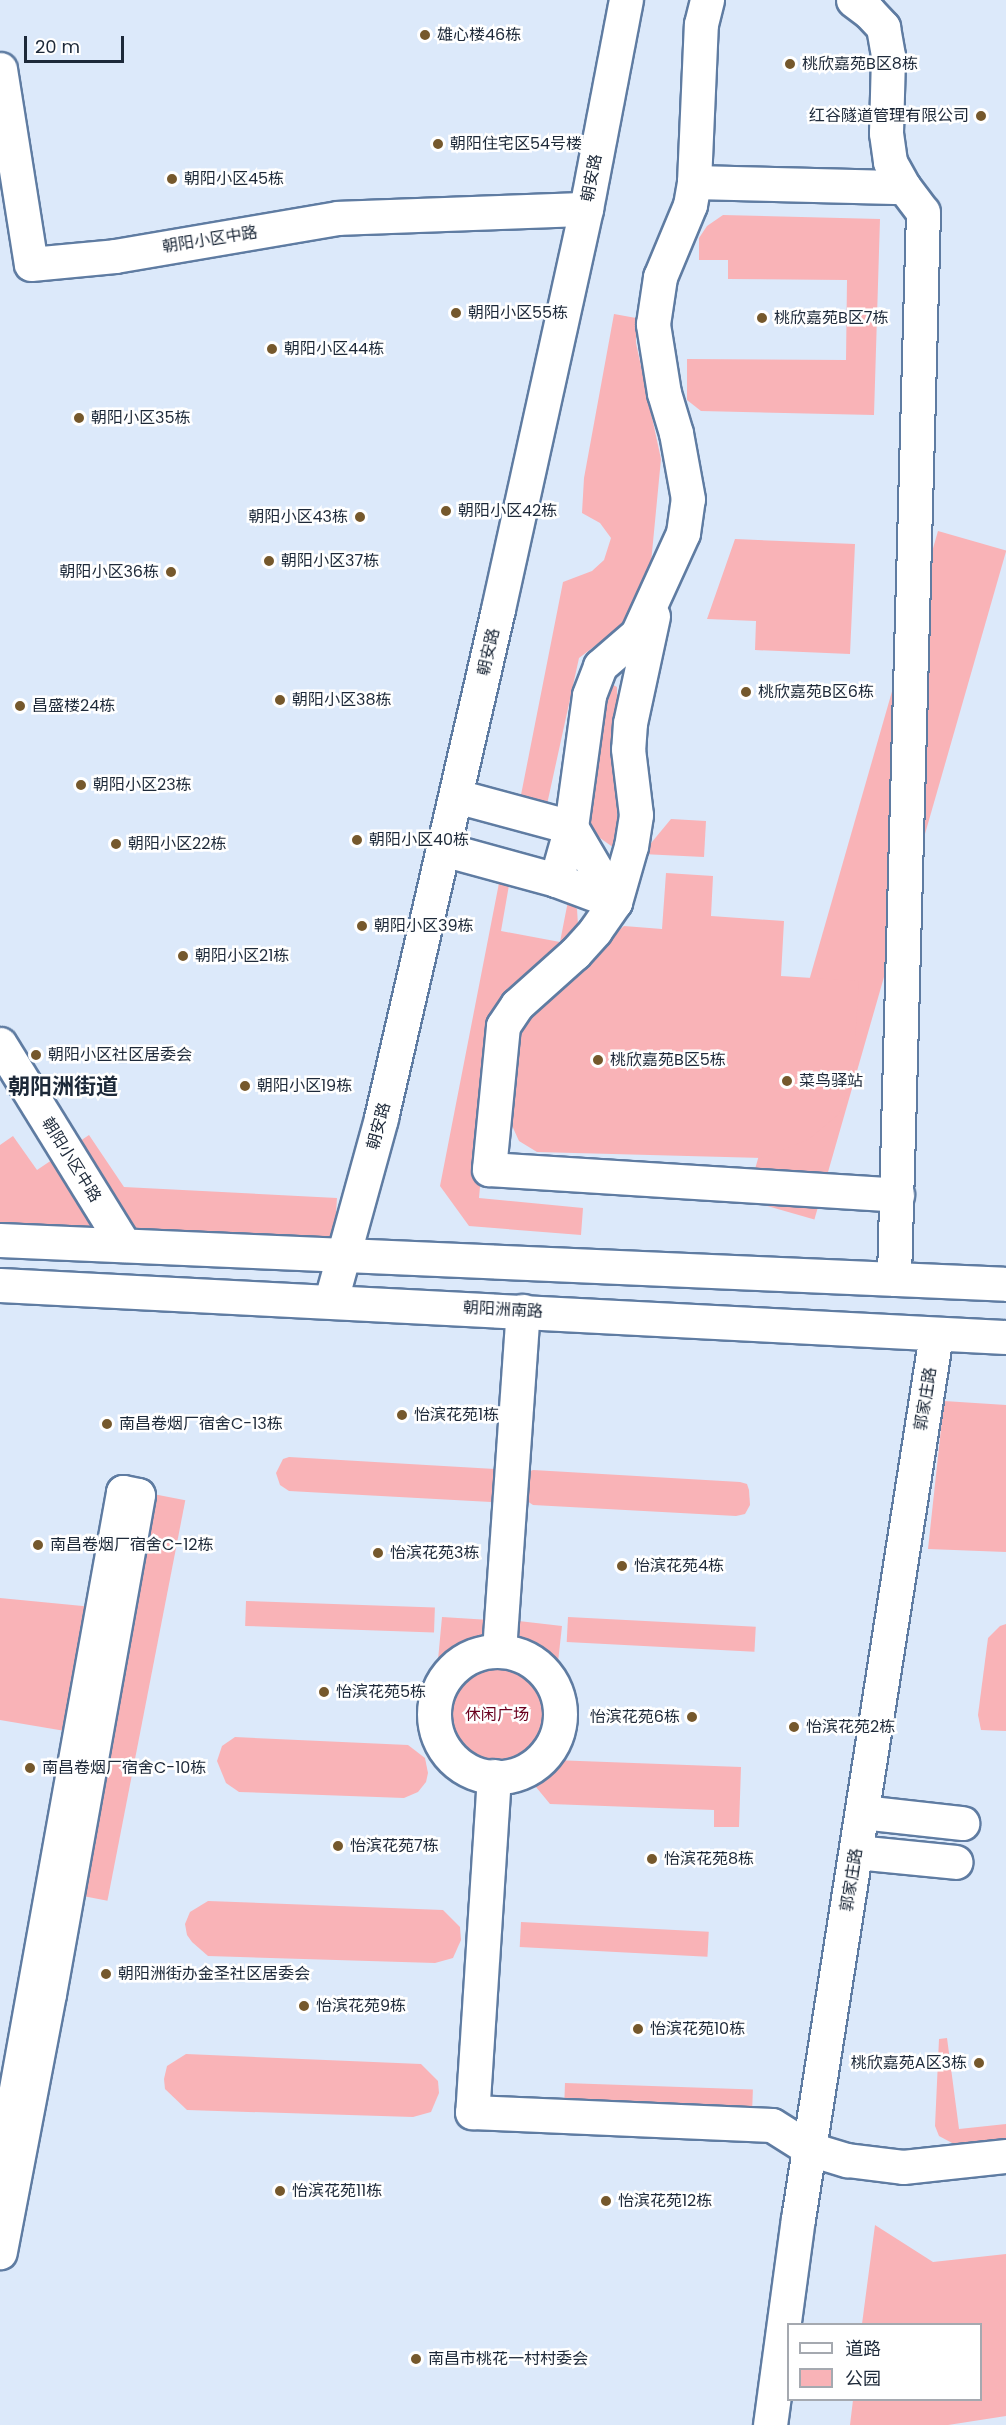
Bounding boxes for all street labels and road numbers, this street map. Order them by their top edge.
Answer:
street label: 朝安路 [578,153,606,203]
street label: 朝阳小区中路 [161,223,259,257]
street label: 朝安路 [474,626,504,678]
street label: 朝安路 [364,1100,394,1152]
street label: 朝阳小区中路 [37,1114,105,1206]
street label: 朝阳洲南路 [463,1298,543,1322]
street label: 郭家庄路 [912,1366,940,1432]
street label: 郭家庄路 [838,1847,866,1913]

